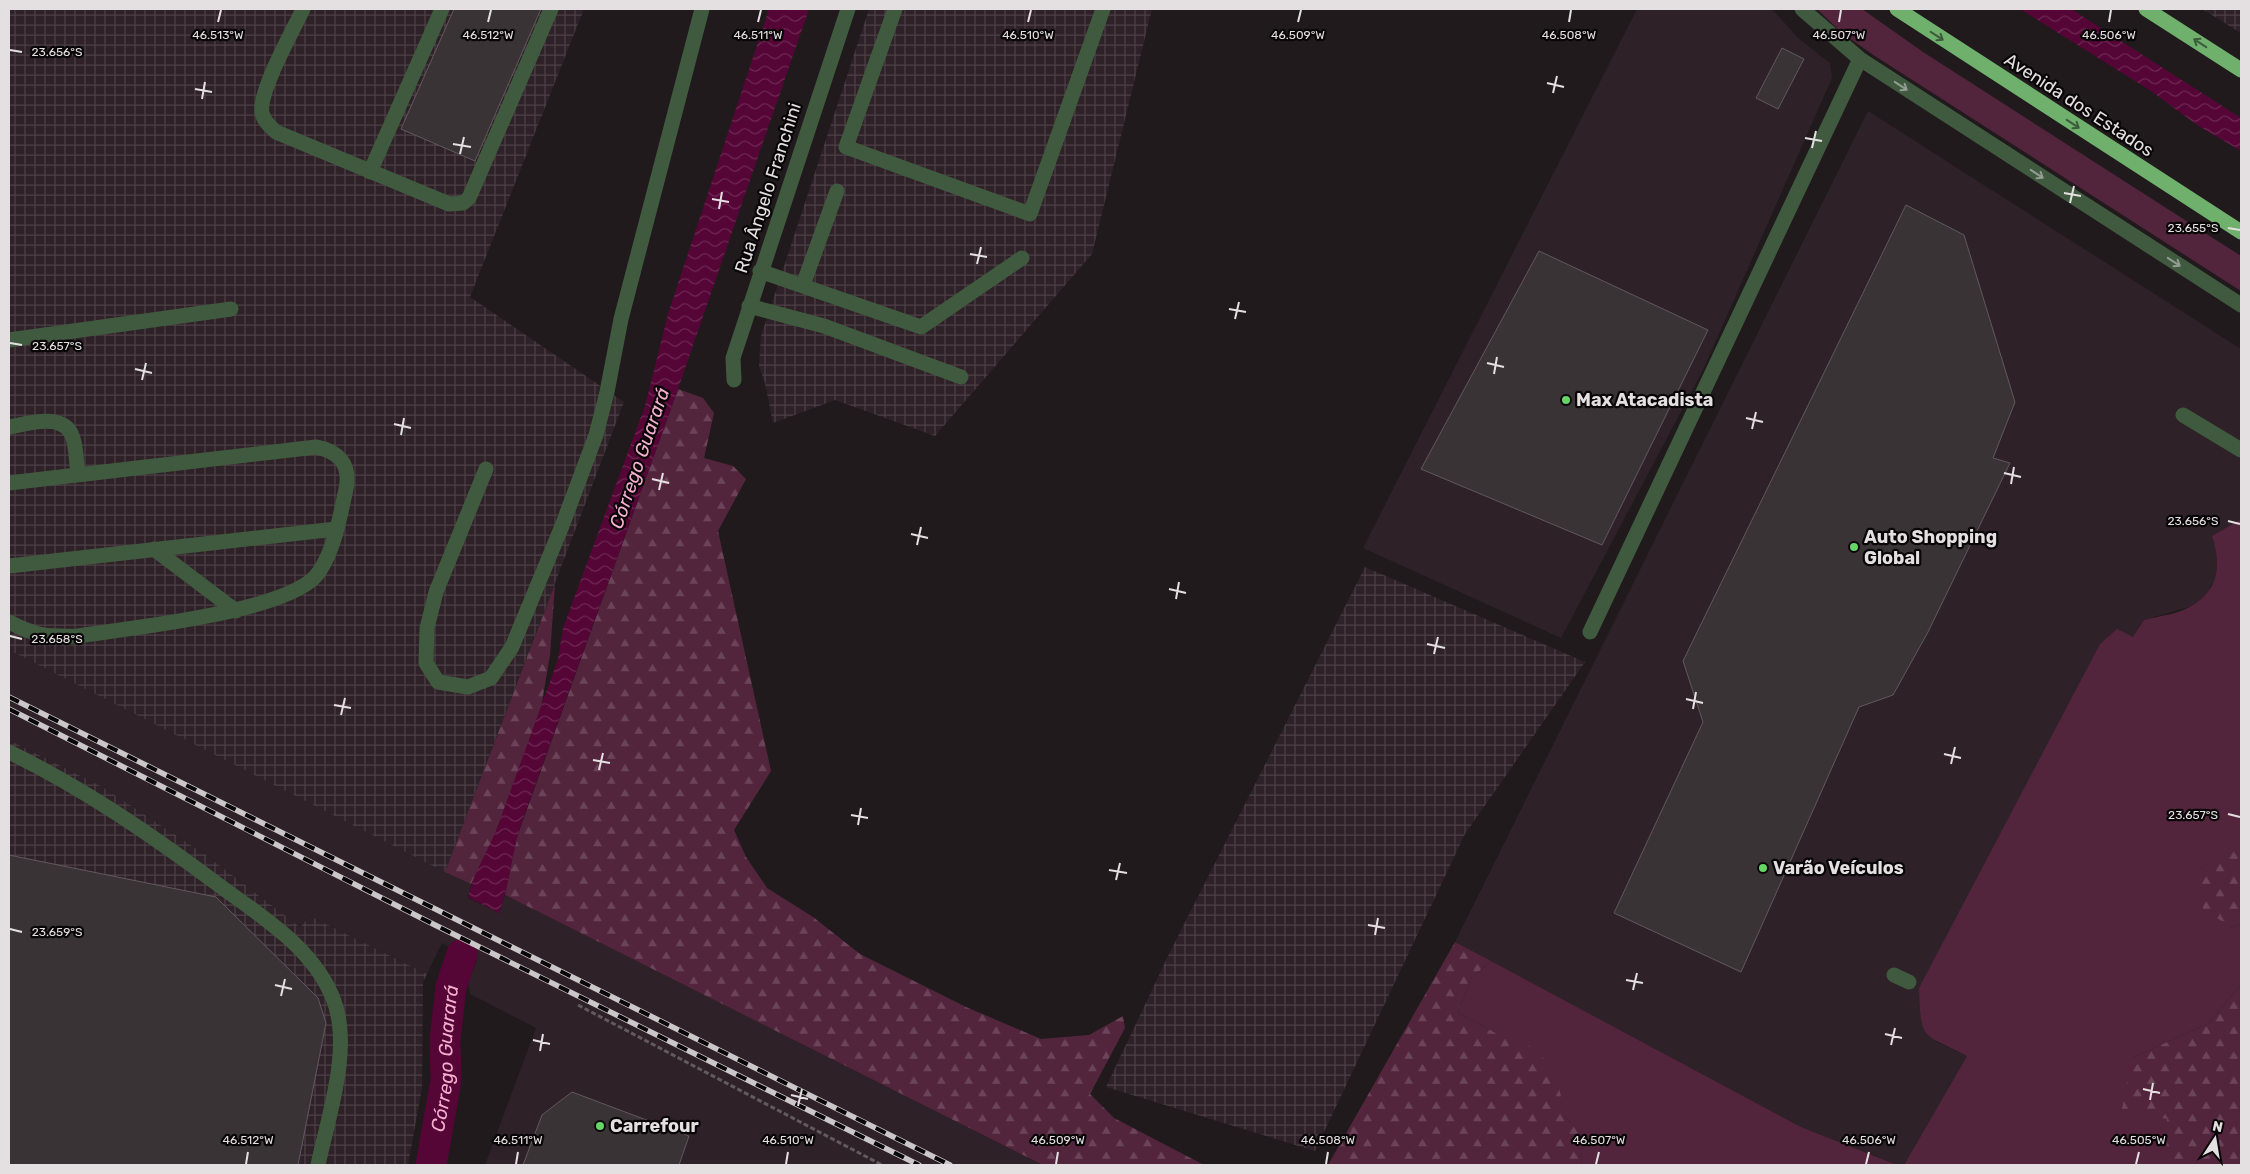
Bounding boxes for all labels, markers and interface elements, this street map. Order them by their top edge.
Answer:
text: 46.513°W [192,28,244,42]
text: 46.512°W [462,28,514,42]
text: 46.511°W [733,28,783,42]
text: 46.510°W [1002,28,1054,42]
text: 46.509°W [1271,28,1325,42]
text: 46.508°W [1542,28,1597,42]
text: 46.507°W [1813,28,1866,42]
text: 46.506°W [2082,28,2136,42]
one-way arrow [1930,31,1944,41]
one-way arrow [2194,38,2208,48]
text: 23.656°S [32,45,82,59]
street label: Avenida dos Estados [2000,49,2158,161]
one-way arrow [1894,81,1908,91]
street label: Rua Ângelo Franchini [730,100,806,276]
one-way arrow [2066,119,2080,129]
one-way arrow [2030,170,2044,180]
text: 23.655°S [2168,221,2218,235]
one-way arrow [2167,257,2181,267]
text: 23.657°S [32,339,82,353]
water label: Córrego Guarará [605,385,674,532]
place label: Max Atacadista [1576,389,1713,411]
marker: Max Atacadista [1560,394,1572,406]
text: 23.656°S [2168,514,2218,528]
place label: Auto Shopping Global [1864,526,1997,569]
marker: Auto Shopping Global [1848,541,1860,553]
text: 23.658°S [31,632,83,646]
text: 23.657°S [2168,808,2218,822]
place label: Varão Veículos [1773,857,1904,879]
marker: Varão Veículos [1757,862,1769,874]
text: 23.659°S [32,925,82,939]
water label: Córrego Guarará [426,984,463,1134]
north arrow [2190,1114,2240,1164]
place label: Carrefour [610,1115,699,1137]
text: N [2211,1117,2224,1136]
marker: Carrefour [594,1120,606,1132]
text: 46.512°W [222,1133,274,1147]
text: 46.511°W [493,1133,543,1147]
text: 46.510°W [762,1133,814,1147]
text: 46.509°W [1031,1133,1085,1147]
text: 46.508°W [1301,1133,1356,1147]
text: 46.507°W [1573,1133,1626,1147]
text: 46.506°W [1842,1133,1896,1147]
text: 46.505°W [2112,1133,2166,1147]

